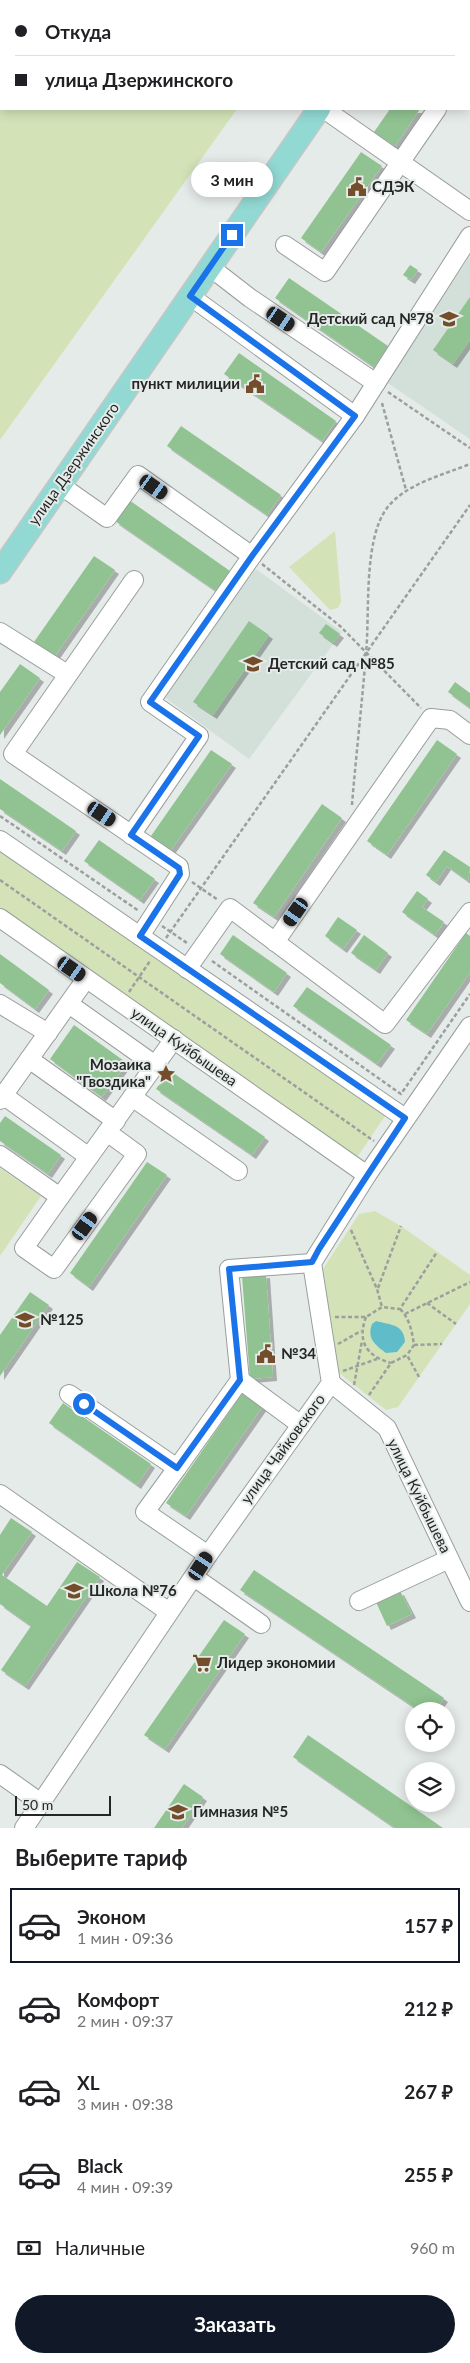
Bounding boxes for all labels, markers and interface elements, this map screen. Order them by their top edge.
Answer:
text: Откуда [45,20,111,43]
text: улица Дзержинского [45,68,233,91]
callout: 3 мин [191,162,273,198]
text: 3 мин [210,170,254,189]
public building icon: СДЭК [346,176,368,198]
place label: СДЭК [372,177,415,195]
route end [221,224,243,246]
car [264,304,297,334]
school or university icon: Детский сад №78 [438,308,460,330]
place label: Детский сад №78 [307,309,434,327]
public building icon: пункт милиции [244,373,266,395]
place label: пункт милиции [132,374,240,392]
street label: улица Дзержинского [24,399,122,528]
car [137,472,170,502]
school or university icon: Детский сад №85 [242,653,264,675]
place label: Детский сад №85 [268,654,395,672]
car [85,799,118,829]
car [281,895,310,929]
car [55,954,88,984]
street label: улица Куйбышева [128,1003,241,1089]
place label: Мозаика "Гвоздика" [76,1055,151,1090]
place icon: Мозаика "Гвоздика" [155,1063,177,1085]
car [70,1209,99,1243]
school or university icon: №125 [14,1309,36,1331]
place label: №125 [40,1310,84,1328]
public building icon: №34 [255,1343,277,1365]
place label: №34 [281,1344,316,1362]
street label: улица Чайковского [236,1390,328,1507]
route start [73,1393,95,1415]
street label: улица Куйбышева [384,1435,455,1556]
car [186,1549,215,1583]
school or university icon: Школа №76 [63,1580,85,1602]
place label: Школа №76 [89,1581,177,1599]
supermarket icon: Лидер экономии [191,1652,213,1674]
place label: Лидер экономии [216,1653,336,1671]
map controls [405,1702,455,1812]
button: locate [405,1702,455,1752]
button: layers [405,1762,455,1812]
scale bar [15,1793,111,1816]
text: 50 m [22,1796,53,1813]
school or university icon: Гимназия №5 [167,1801,189,1823]
place label: Гимназия №5 [193,1802,288,1820]
text: Выберите тариф [15,1844,188,1871]
icon: car [17,1903,62,1948]
text: Эконом [77,1905,146,1928]
text: 157 ₽ [404,1914,453,1937]
text: 1 мин · 09:36 [77,1928,173,1947]
icon: car [17,1986,62,2031]
text: Комфорт [77,1988,159,2011]
text: 212 ₽ [404,1997,453,2020]
text: 2 мин · 09:37 [77,2011,173,2030]
icon: car [17,2069,62,2114]
text: XL [77,2071,100,2094]
text: 267 ₽ [404,2080,453,2103]
text: 3 мин · 09:38 [77,2094,173,2113]
icon: car [17,2152,62,2197]
text: Black [77,2154,123,2177]
text: 255 ₽ [404,2163,453,2186]
text: 4 мин · 09:39 [77,2177,173,2196]
icon: cash [15,2234,43,2262]
text: Наличные [55,2236,145,2259]
text: 960 m [410,2238,455,2257]
button: Заказать [15,2295,455,2353]

